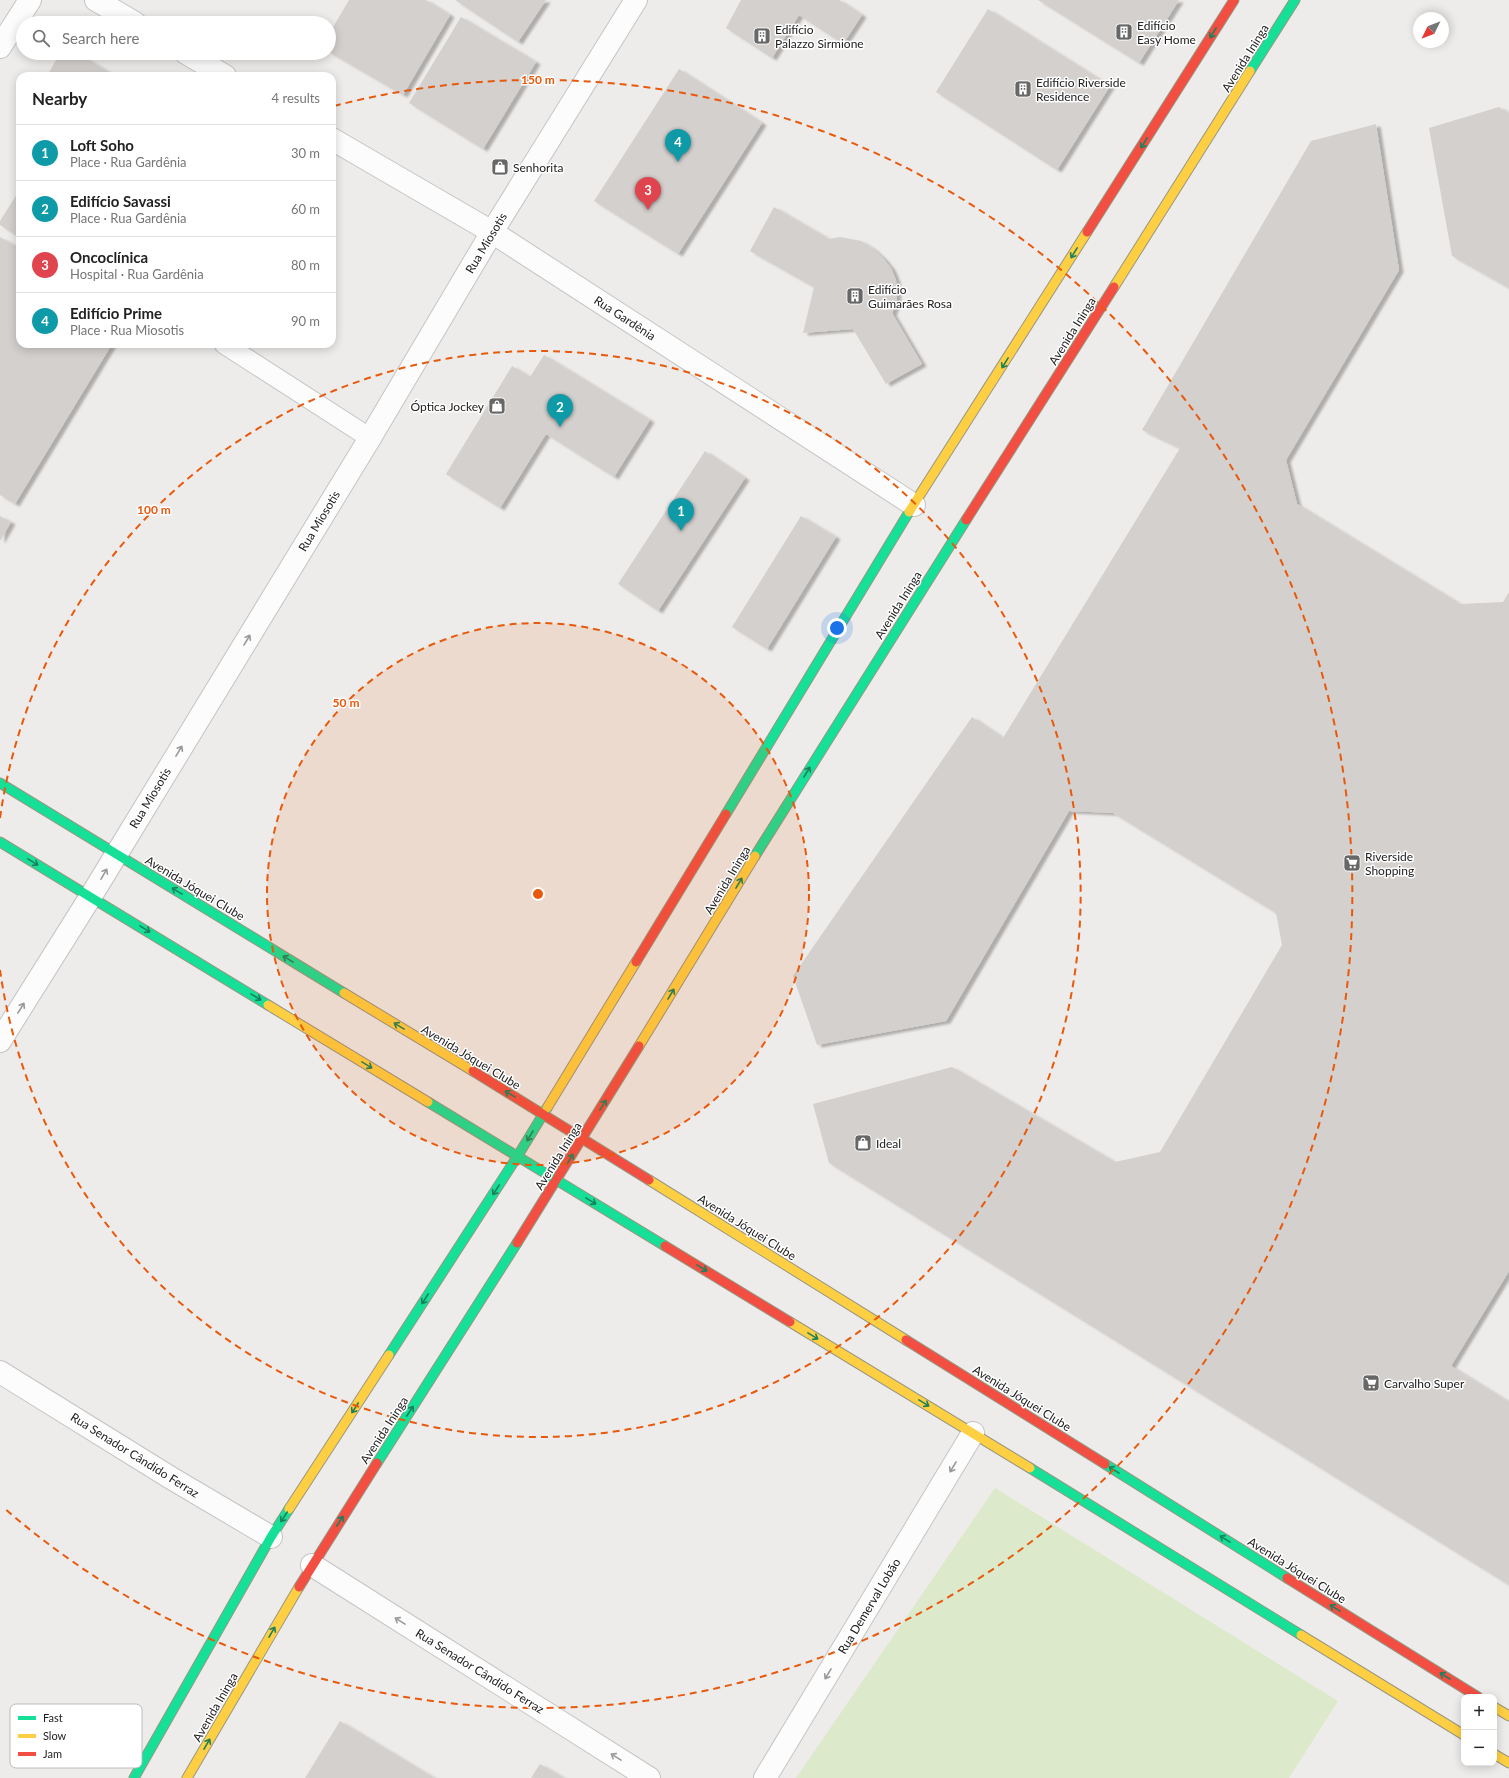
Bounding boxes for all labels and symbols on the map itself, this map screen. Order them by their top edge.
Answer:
north arrow [1413,12,1449,48]
place label: Edifício Easy Home [1137,18,1196,47]
street label: Avenida Ininga [1218,21,1272,95]
place label: Edifício Palazzo Sirmione [775,22,864,51]
building icon: Edifício Easy Home [1114,22,1134,42]
building icon: Edifício Palazzo Sirmione [752,26,772,46]
one-way arrow [1209,27,1217,38]
text: 150 m [521,72,555,87]
place label: Edifício Riverside Residence [1036,75,1126,104]
building icon: Edifício Riverside Residence [1013,79,1033,99]
pin: 4 [665,129,691,162]
one-way arrow [1139,137,1147,149]
shop icon: Senhorita [490,157,510,177]
place label: Senhorita [513,160,564,175]
pin: 3 [635,177,661,210]
street label: Rua Miosotis [462,210,510,276]
one-way arrow [1070,247,1078,258]
place label: Edifício Guimarães Rosa [868,282,952,311]
building icon: Edifício Guimarães Rosa [845,286,865,306]
street label: Rua Gardênia [591,293,659,343]
street label: Avenida Ininga [1045,294,1099,368]
one-way arrow [1000,357,1009,368]
pin: 2 [547,394,573,427]
shop icon: Óptica Jockey [487,396,507,416]
place label: Óptica Jockey [411,399,485,414]
street label: Rua Miosotis [295,488,343,554]
pin: 1 [668,498,694,531]
text: 100 m [137,502,171,517]
street label: Avenida Ininga [871,568,925,642]
your location [827,618,847,638]
one-way arrow [243,634,251,646]
text: 50 m [333,695,359,710]
one-way arrow [175,746,183,757]
street label: Rua Miosotis [126,765,174,831]
one-way arrow [803,766,811,778]
street label: Avenida Ininga [701,843,753,917]
place label: Riverside Shopping [1365,849,1414,878]
street label: Avenida Jóquei Clube [143,852,247,924]
supermarket icon: Riverside Shopping [1342,853,1362,873]
one-way arrow [27,858,39,866]
one-way arrow [101,868,109,880]
one-way arrow [735,878,743,889]
one-way arrow [171,886,183,894]
centre of rings [531,887,545,901]
one-way arrow [139,925,150,933]
one-way arrow [282,954,294,962]
one-way arrow [668,988,676,1000]
one-way arrow [250,993,262,1001]
one-way arrow [17,1003,25,1014]
street label: Avenida Jóquei Clube [419,1021,523,1093]
one-way arrow [393,1022,405,1030]
one-way arrow [361,1060,372,1069]
one-way arrow [504,1090,516,1098]
one-way arrow [600,1099,608,1111]
street label: Avenida Ininga [531,1119,585,1193]
one-way arrow [526,1130,534,1141]
shop icon: Ideal [853,1133,873,1153]
place label: Ideal [876,1136,901,1151]
one-way arrow [566,1154,574,1165]
one-way arrow [492,1184,500,1195]
street label: Avenida Jóquei Clube [695,1191,799,1263]
one-way arrow [585,1197,597,1205]
one-way arrow [696,1265,708,1273]
one-way arrow [421,1293,429,1305]
one-way arrow [807,1332,819,1340]
street label: Avenida Jóquei Clube [970,1362,1074,1434]
supermarket icon: Carvalho Super [1361,1373,1381,1393]
place label: Carvalho Super [1384,1376,1465,1391]
street label: Avenida Ininga [357,1394,411,1466]
one-way arrow [918,1400,930,1408]
one-way arrow [351,1402,359,1413]
one-way arrow [405,1406,414,1417]
street label: Rua Senador Cândido Ferraz [68,1409,203,1501]
one-way arrow [948,1461,956,1473]
one-way arrow [1109,1466,1120,1474]
one-way arrow [280,1511,288,1522]
one-way arrow [336,1516,344,1527]
one-way arrow [1219,1534,1231,1542]
street label: Avenida Jóquei Clube [1245,1534,1349,1606]
street label: Rua Demerval Lobão [835,1555,904,1657]
one-way arrow [1329,1603,1341,1611]
one-way arrow [394,1616,406,1624]
street label: Rua Senador Cândido Ferraz [413,1625,548,1717]
one-way arrow [269,1626,277,1638]
one-way arrow [823,1668,831,1680]
street label: Avenida Ininga [189,1670,241,1744]
one-way arrow [1439,1672,1451,1680]
legend [10,1704,142,1768]
text: Fast [43,1711,63,1724]
text: Slow [43,1729,67,1742]
one-way arrow [203,1738,211,1750]
text: Jam [43,1747,62,1760]
one-way arrow [611,1753,622,1761]

